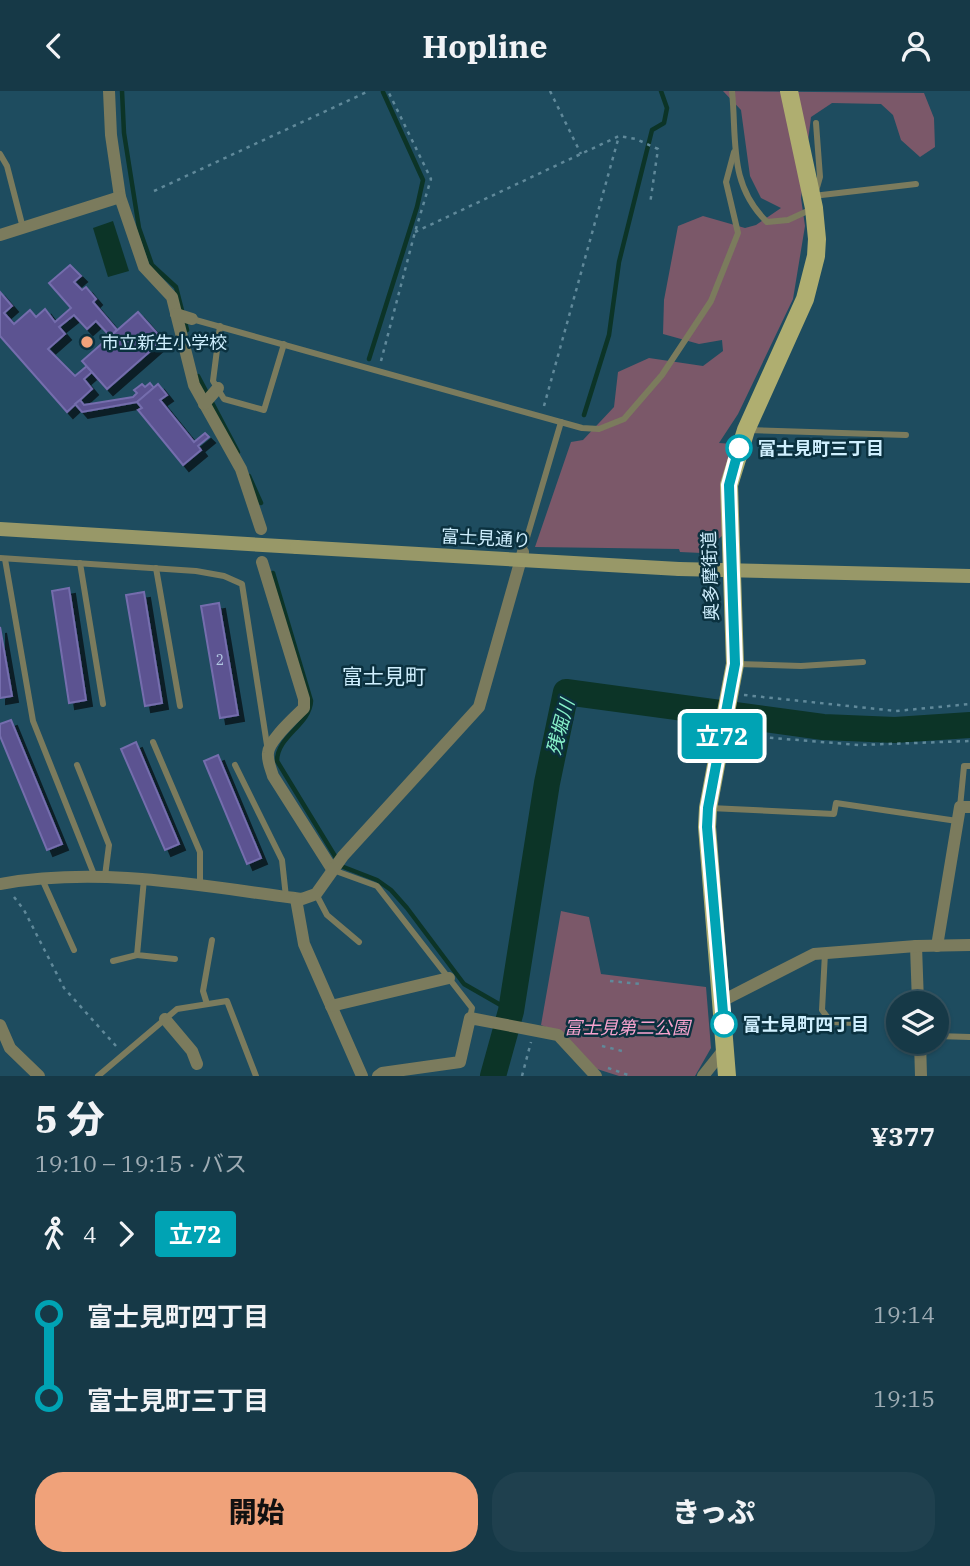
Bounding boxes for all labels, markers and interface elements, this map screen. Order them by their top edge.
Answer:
text: Hopline [422,25,548,67]
icon: back [35,27,73,65]
icon: person [897,27,935,65]
place label: 市立新生小学校 [101,331,227,354]
marker: 市立新生小学校 [79,334,95,350]
marker: 富士見町三丁目 [726,435,752,461]
place label: 富士見町三丁目 [758,437,884,460]
street label: 富士見通り [440,524,532,552]
street label: 奥多摩街道 [697,531,723,621]
house number: 2 [216,651,224,669]
district label: 富士見町 [342,662,426,690]
water label: 残堀川 [541,694,579,758]
line badge: 立72 [682,713,762,759]
text: 立72 [696,720,748,752]
map controls [886,991,949,1054]
button: layers [886,991,949,1054]
marker: 富士見町四丁目 [711,1011,737,1037]
place label: 富士見町四丁目 [743,1013,869,1036]
park label: 富士見第二公園 [564,1016,693,1039]
text: 5 分 [35,1094,105,1143]
text: ¥377 [870,1119,935,1153]
text: 19:10 – 19:15 · バス [35,1148,247,1178]
icon: walk [35,1215,73,1253]
icon: forward [107,1215,145,1253]
text: 立72 [169,1218,222,1250]
text: 4 [83,1219,97,1249]
text: 富士見町四丁目 [87,1299,269,1333]
text: 19:14 [873,1299,935,1329]
text: 富士見町三丁目 [87,1383,269,1417]
text: 19:15 [873,1383,935,1413]
button: 開始 [35,1472,478,1552]
button: きっぷ [492,1472,935,1552]

